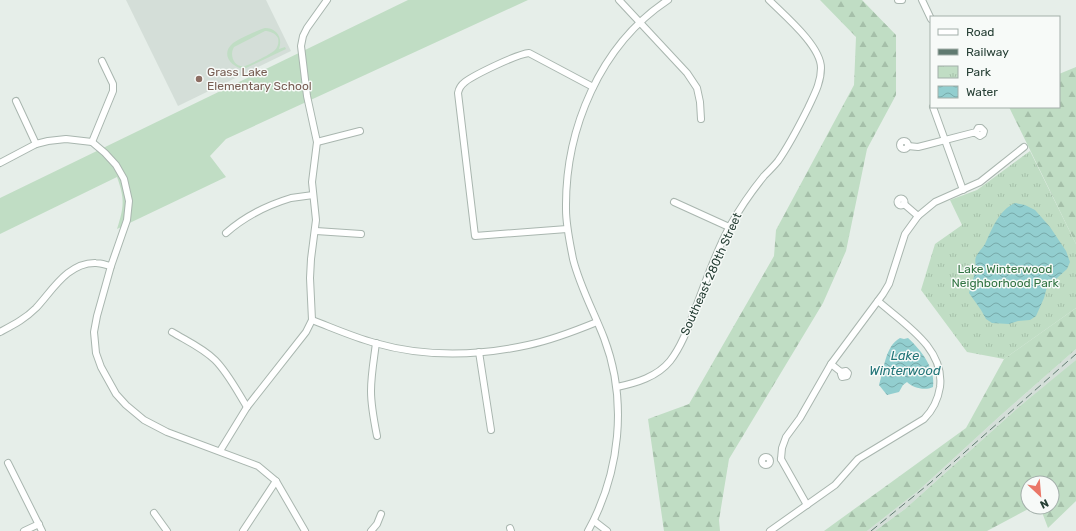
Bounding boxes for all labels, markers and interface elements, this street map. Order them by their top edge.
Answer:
legend [930,16,1060,108]
text: Road [966,25,994,39]
text: Railway [966,45,1009,59]
place label: Grass Lake Elementary School [207,65,312,93]
text: Park [966,65,992,79]
marker: Grass Lake Elementary School [194,74,204,84]
text: Water [966,85,998,99]
street label: Southeast 280th Street [678,210,744,337]
park label: Lake Winterwood Neighborhood Park [951,262,1059,290]
water label: Lake Winterwood [869,348,941,378]
north arrow [1020,475,1060,515]
text: N [1038,496,1051,511]

